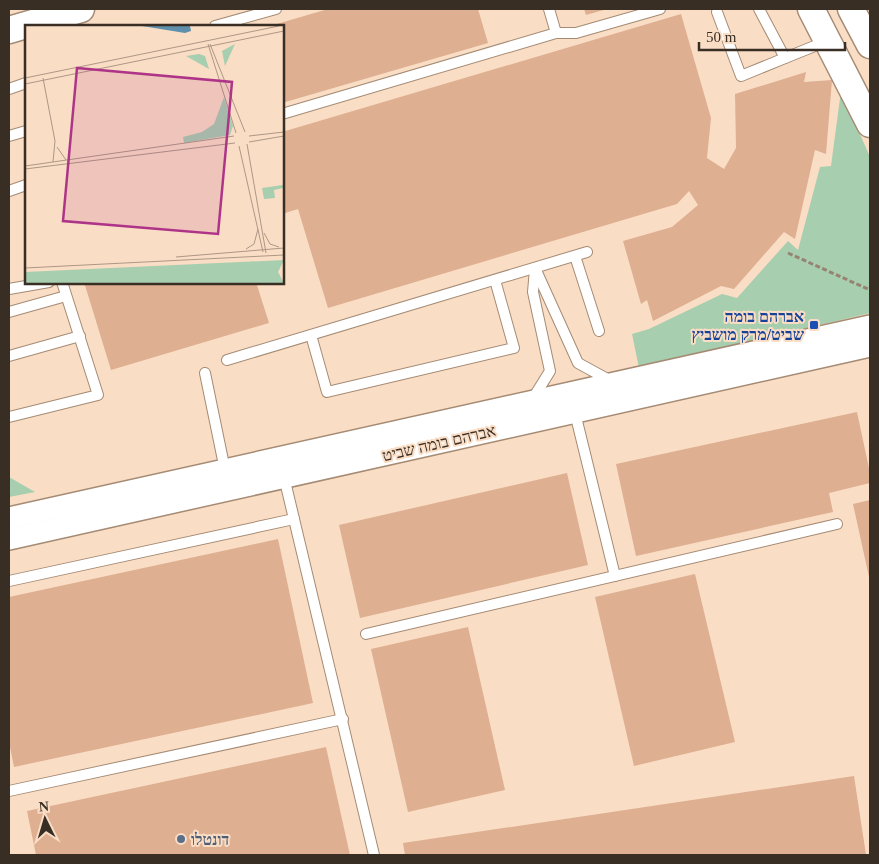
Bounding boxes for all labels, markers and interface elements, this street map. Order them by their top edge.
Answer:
scale bar [699,20,845,52]
inset map [25,25,284,284]
text: 50 m [706,29,737,45]
place label: אברהם בומה שביט/מרק מושביץ [692,308,805,343]
marker: אברהם בומה שביט/מרק מושביץ [808,319,820,331]
street label: אברהם בומה שביט [381,422,498,464]
north arrow [20,794,70,844]
text: N [38,799,50,814]
place label: דונטלו [191,831,229,848]
marker: דונטלו [175,833,187,845]

